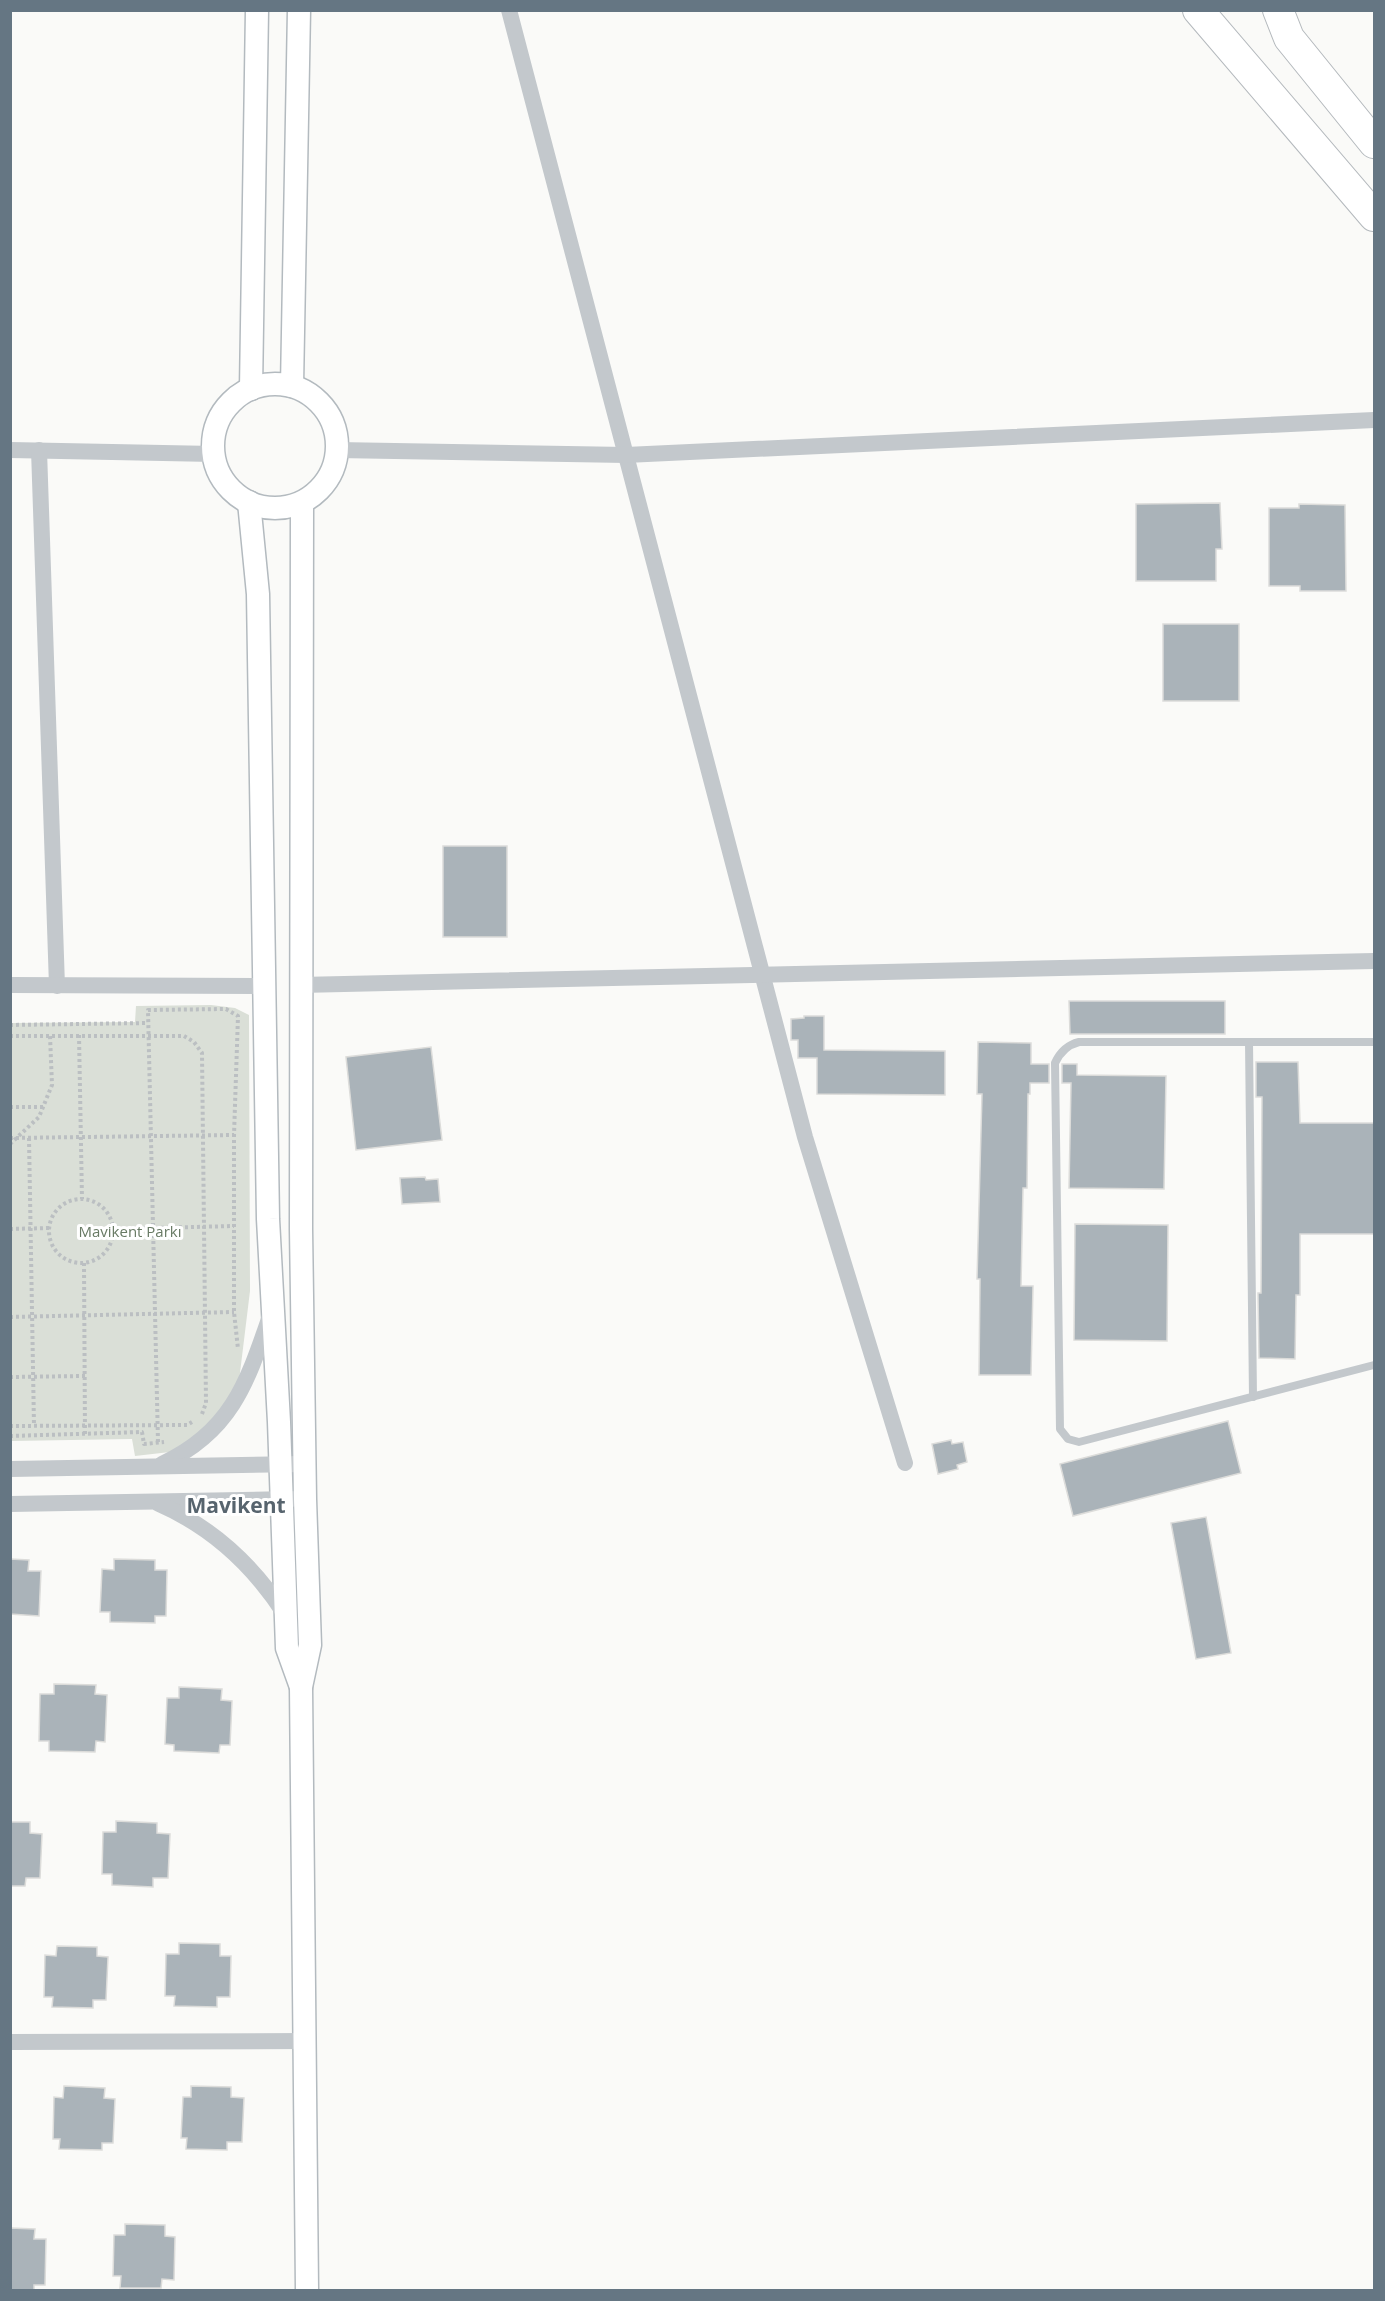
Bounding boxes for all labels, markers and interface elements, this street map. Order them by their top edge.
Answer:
park label: Mavikent Parkı [78,1221,182,1241]
district label: Mavikent [186,1491,286,1519]

